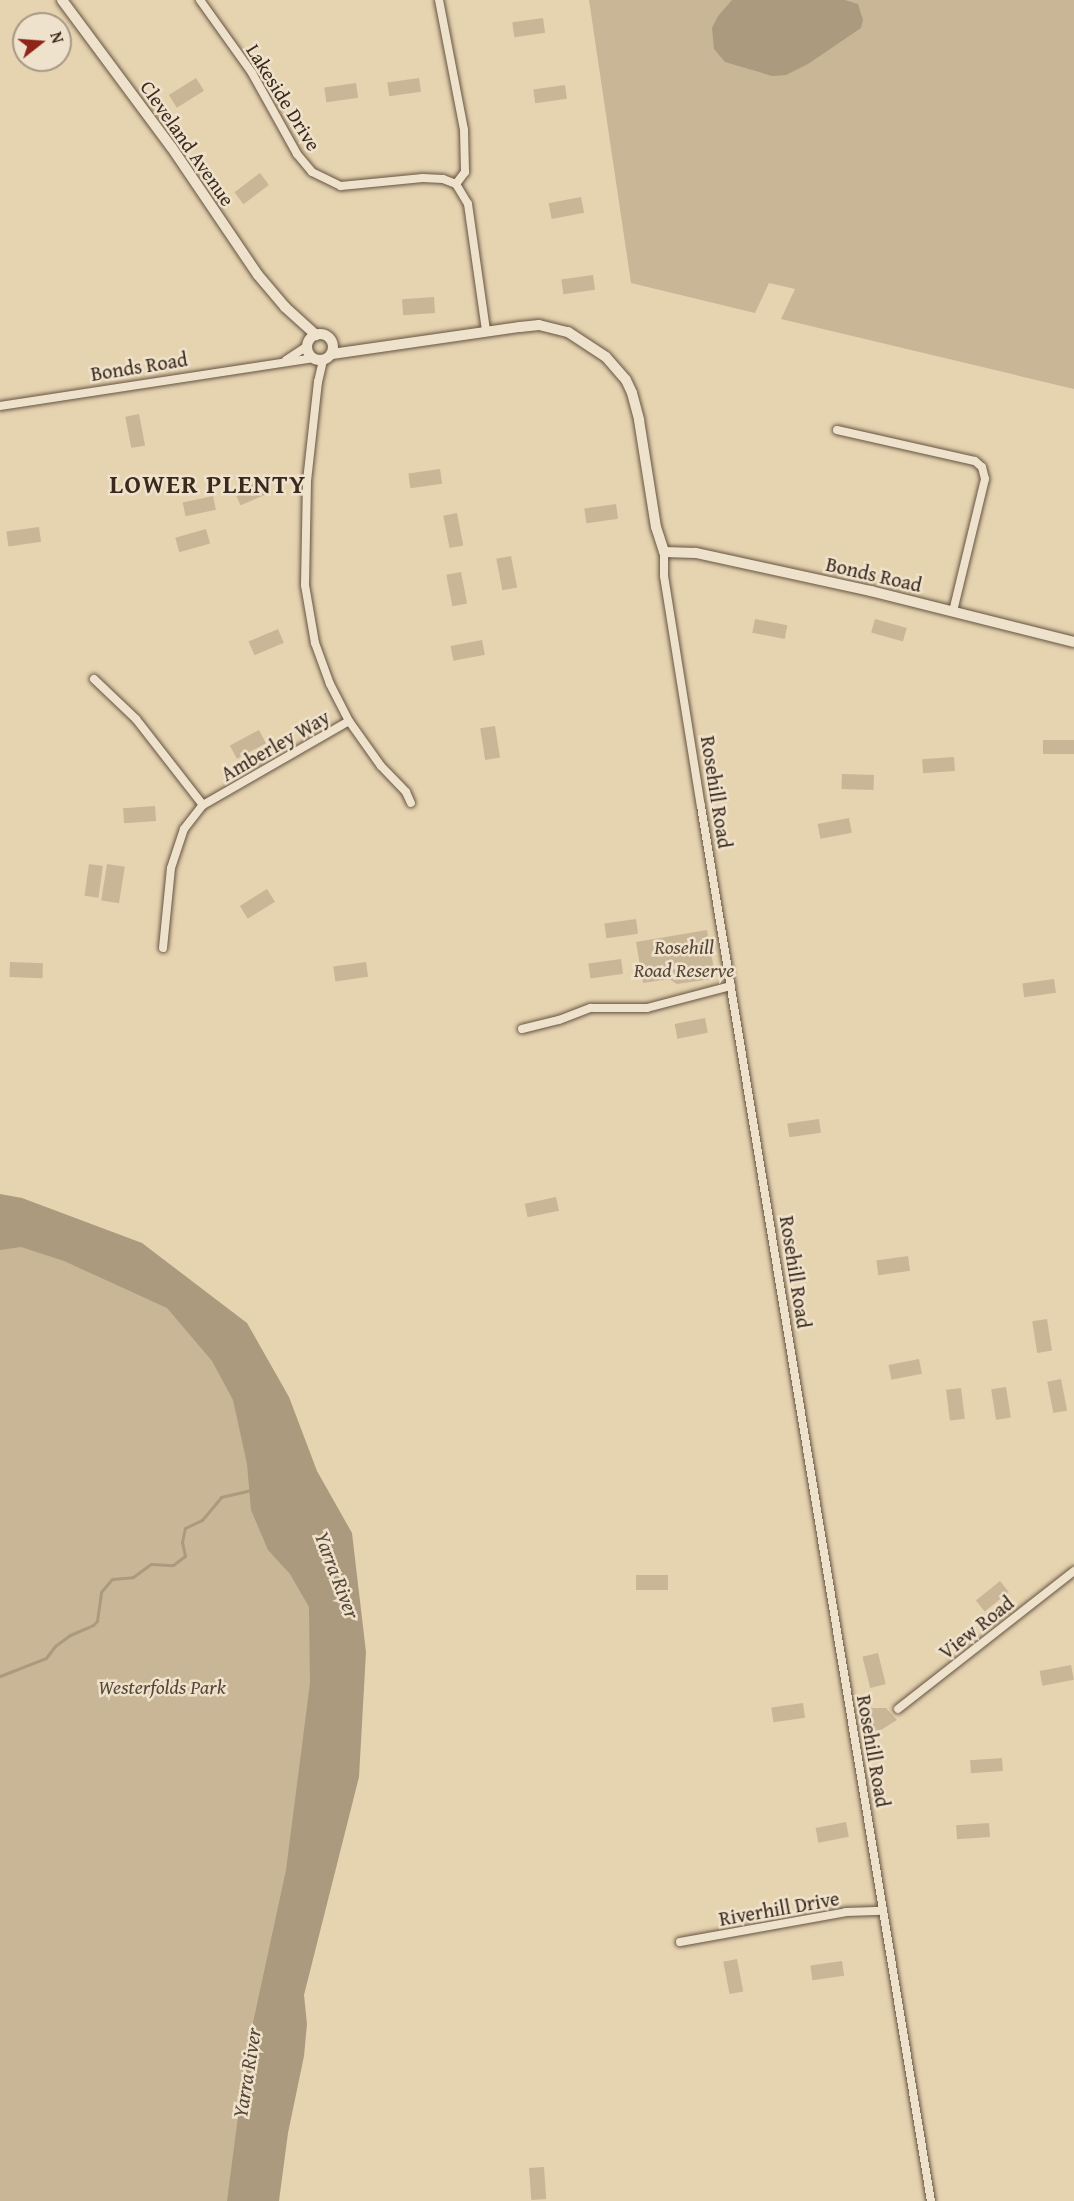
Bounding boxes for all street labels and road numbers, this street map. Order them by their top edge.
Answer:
street label: Lakeside Drive [242,39,326,155]
street label: Cleveland Avenue [136,76,240,210]
street label: Bonds Road [89,347,189,385]
street label: Bonds Road [824,551,924,597]
street label: Amberley Way [216,704,334,786]
street label: Rosehill Road [696,734,738,850]
street label: Rosehill Road [775,1214,817,1330]
street label: View Road [934,1590,1018,1664]
street label: Rosehill Road [852,1693,896,1809]
street label: Riverhill Drive [717,1886,841,1930]

